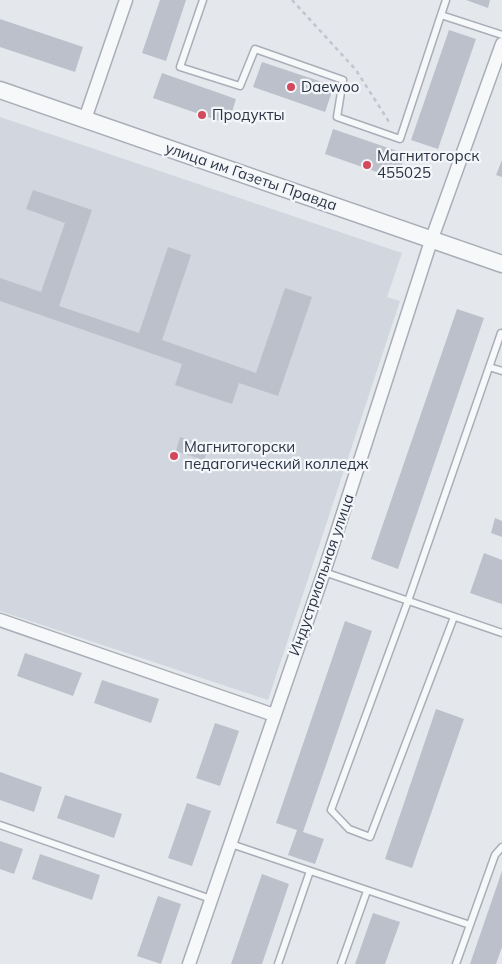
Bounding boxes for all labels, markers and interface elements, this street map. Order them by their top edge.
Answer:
place label: Daewoo [301,78,359,96]
marker: Daewoo [285,81,297,93]
place label: Продукты [212,106,285,124]
marker: Продукты [196,109,208,121]
street label: улица им Газеты Правда [163,139,339,215]
place label: Магнитогорск 455025 [377,147,479,182]
marker: Магнитогорск 455025 [361,159,373,171]
place label: Магнитогорски педагогический колледж [184,438,368,473]
marker: Магнитогорски педагогический колледж [168,450,180,462]
street label: Индустриальная улица [286,492,358,658]

